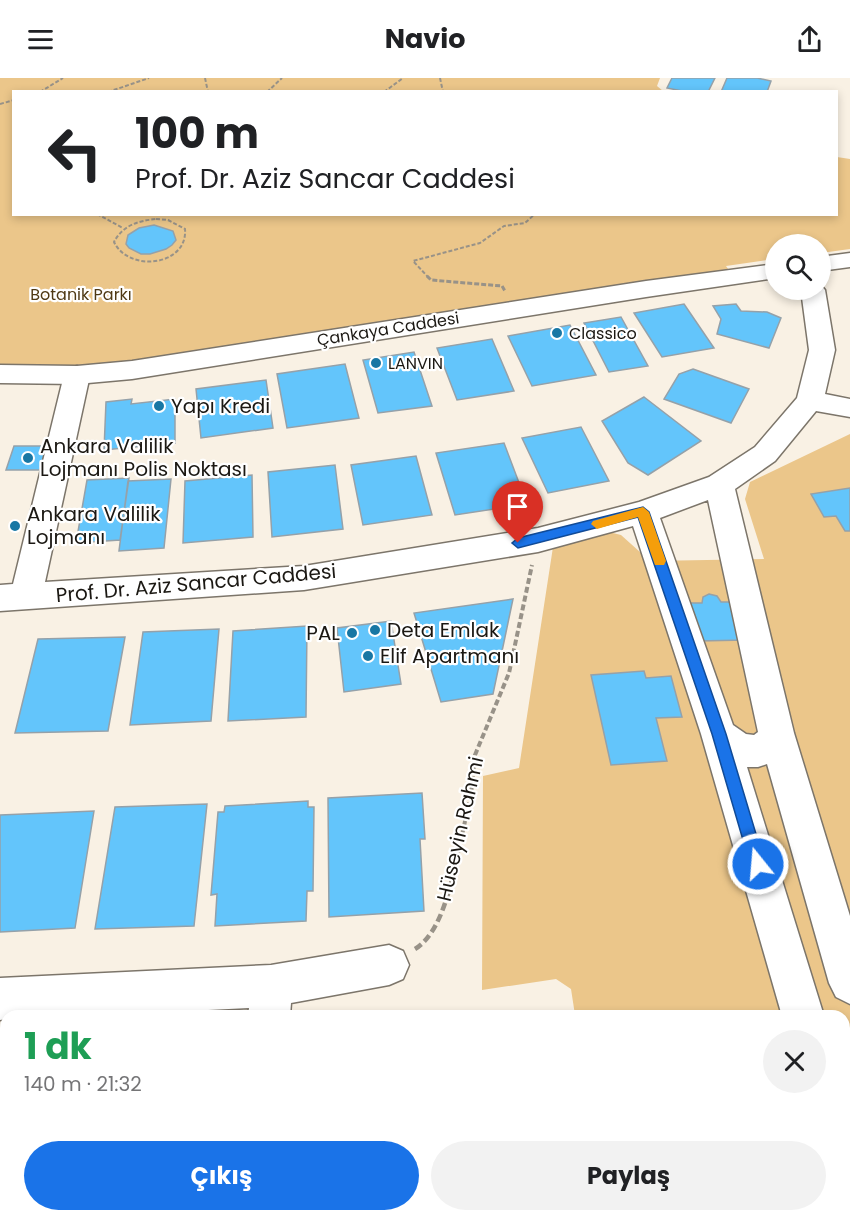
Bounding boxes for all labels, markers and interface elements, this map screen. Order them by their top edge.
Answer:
text: Navio [385,20,465,57]
icon: menu [24,23,57,56]
icon: share [793,23,826,56]
text: 100 m [135,104,259,163]
icon: left [36,114,114,192]
text: Prof. Dr. Aziz Sancar Caddesi [135,160,515,197]
map controls [765,234,831,300]
button: search [765,234,831,300]
park label: Botanik Parkı [30,283,132,306]
street label: Çankaya Caddesi [315,306,461,352]
place label: Classico [569,322,637,345]
marker: Classico [550,326,564,340]
place label: LANVIN [388,352,443,375]
marker: LANVIN [369,356,383,370]
place label: Yapı Kredi [171,392,270,420]
marker: Yapı Kredi [152,399,166,413]
place label: Ankara Valilik Lojmanı Polis Noktası [40,432,247,483]
marker: Ankara Valilik Lojmanı Polis Noktası [21,451,35,465]
pin [492,481,543,543]
icon: arrive [501,490,534,523]
place label: Ankara Valilik Lojmanı [27,500,161,551]
marker: Ankara Valilik Lojmanı [8,519,22,533]
street label: Prof. Dr. Aziz Sancar Caddesi [55,557,337,609]
place label: Deta Emlak [387,616,500,644]
place label: PAL [306,619,340,647]
marker: Deta Emlak [368,623,382,637]
marker: PAL [345,626,359,640]
place label: Elif Apartmanı [380,642,519,670]
marker: Elif Apartmanı [361,649,375,663]
street label: Hüseyin Rahmi [430,754,490,904]
position arrow [726,832,790,896]
text: 1 dk [24,1021,92,1072]
button: close [763,1030,826,1093]
text: 140 m · 21:32 [24,1070,142,1098]
button: Çıkış [24,1141,419,1210]
button: Paylaş [431,1141,826,1210]

